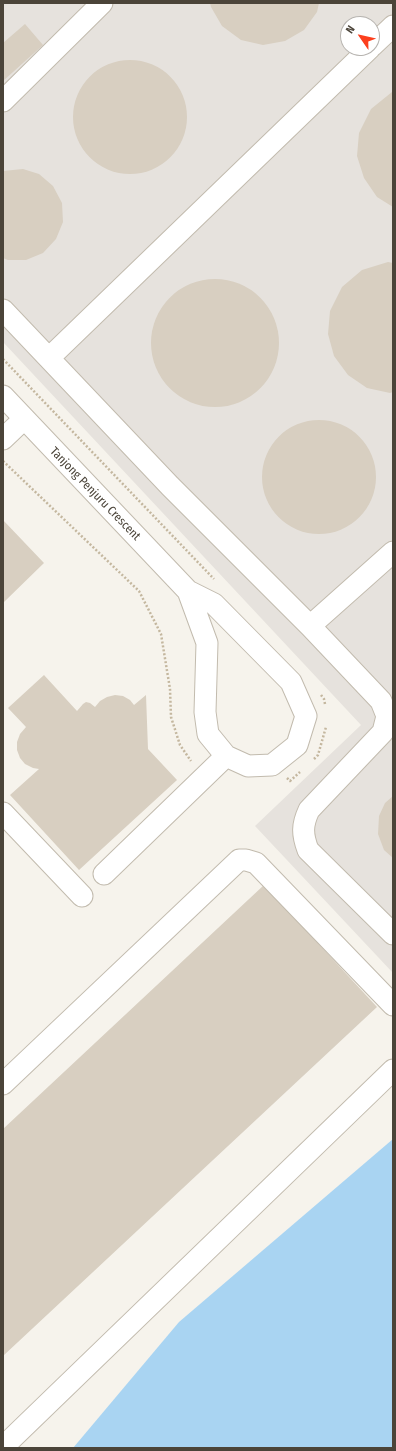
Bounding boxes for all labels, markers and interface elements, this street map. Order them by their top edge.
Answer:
north arrow [340,16,380,56]
text: N [343,23,358,36]
street label: Tanjong Penjuru Crescent [47,444,143,544]

